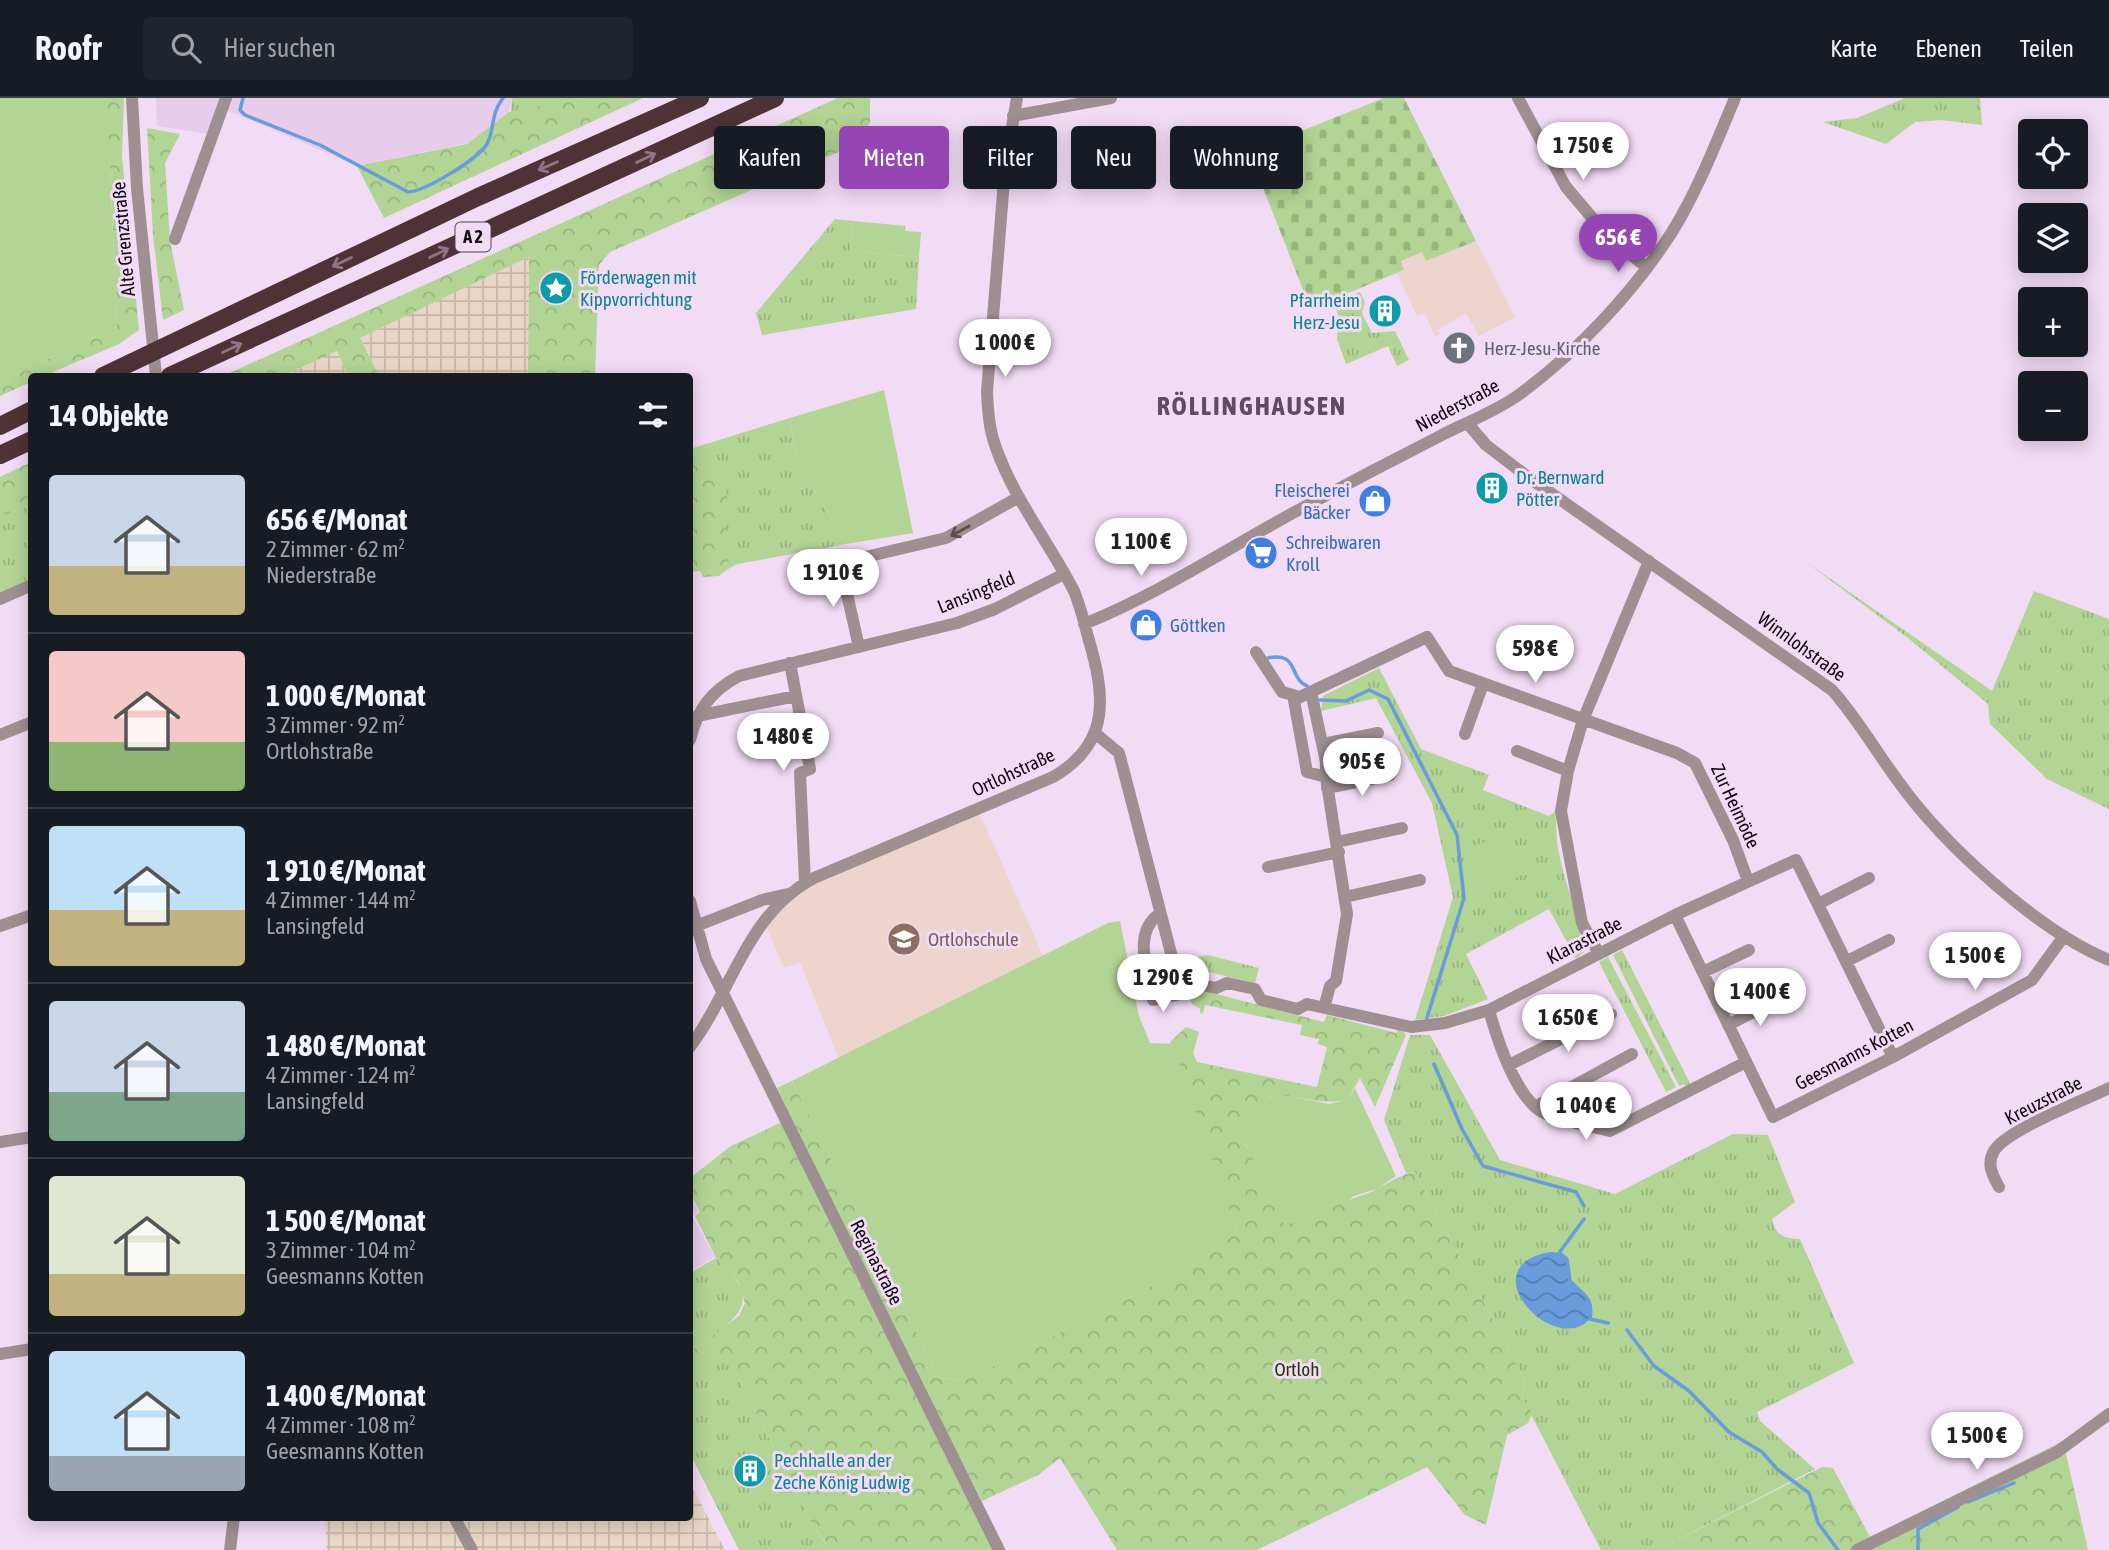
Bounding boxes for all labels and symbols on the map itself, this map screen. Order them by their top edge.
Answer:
pin: 1 750 € [1518,122,1648,182]
one-way arrow [635,150,656,163]
one-way arrow [538,160,559,173]
street label: Alte Grenzstraße [107,181,139,297]
pin: 656 € [1569,214,1667,274]
road number: A 2 [456,222,490,252]
one-way arrow [428,246,449,259]
one-way arrow [332,256,353,269]
place label: Förderwagen mit Kippvorrichtung [580,266,697,310]
place icon: Förderwagen mit Kippvorrichtung [537,269,575,307]
place label: Pfarrheim Herz-Jesu [1290,289,1360,333]
building icon: Pfarrheim Herz-Jesu [1366,292,1404,330]
pin: 1 000 € [940,320,1070,379]
church icon: Herz-Jesu-Kirche [1440,329,1478,367]
place label: Herz-Jesu-Kirche [1484,337,1600,359]
one-way arrow [221,341,242,354]
street label: Niederstraße [1412,374,1502,436]
district label: RÖLLINGHAUSEN [1157,391,1347,421]
place label: Dr. Bernward Pötter [1516,466,1605,510]
building icon: Dr. Bernward Pötter [1473,469,1511,507]
place label: Fleischerei Bäcker [1274,479,1350,523]
shop icon: Fleischerei Bäcker [1356,482,1394,520]
pin: 1 100 € [1076,518,1206,578]
one-way arrow [950,524,970,538]
place label: Schreibwaren Kroll [1286,531,1381,575]
supermarket icon: Schreibwaren Kroll [1242,534,1280,572]
pin: 1 910 € [768,550,898,609]
street label: Lansingfeld [934,567,1018,617]
shop icon: Göttken [1127,606,1165,644]
street label: Winnlohstraße [1754,607,1850,685]
place label: Göttken [1170,614,1226,636]
pin: 598 € [1486,626,1584,685]
pin: 1 480 € [718,714,848,773]
pin: 905 € [1313,738,1411,798]
street label: Ortlohstraße [968,743,1058,801]
street label: Zur Heimöde [1707,760,1765,852]
street label: Klarastraße [1543,912,1625,968]
school or university icon: Ortlohschule [885,920,923,958]
place label: Ortlohschule [928,928,1019,950]
pin: 1 500 € [1910,932,2040,992]
pin: 1 290 € [1098,954,1228,1014]
pin: 1 400 € [1695,968,1825,1028]
pin: 1 650 € [1503,995,1633,1054]
street label: Geesmanns Kotten [1791,1014,1917,1094]
street label: Kreuzstraße [2001,1071,2085,1129]
pin: 1 040 € [1521,1082,1651,1142]
street label: Reginastraße [846,1216,908,1308]
park label: Ortloh [1275,1358,1319,1380]
pin: 1 500 € [1912,1412,2042,1472]
place label: Pechhalle an der Zeche König Ludwig [774,1449,911,1493]
building icon: Pechhalle an der Zeche König Ludwig [731,1452,769,1490]

